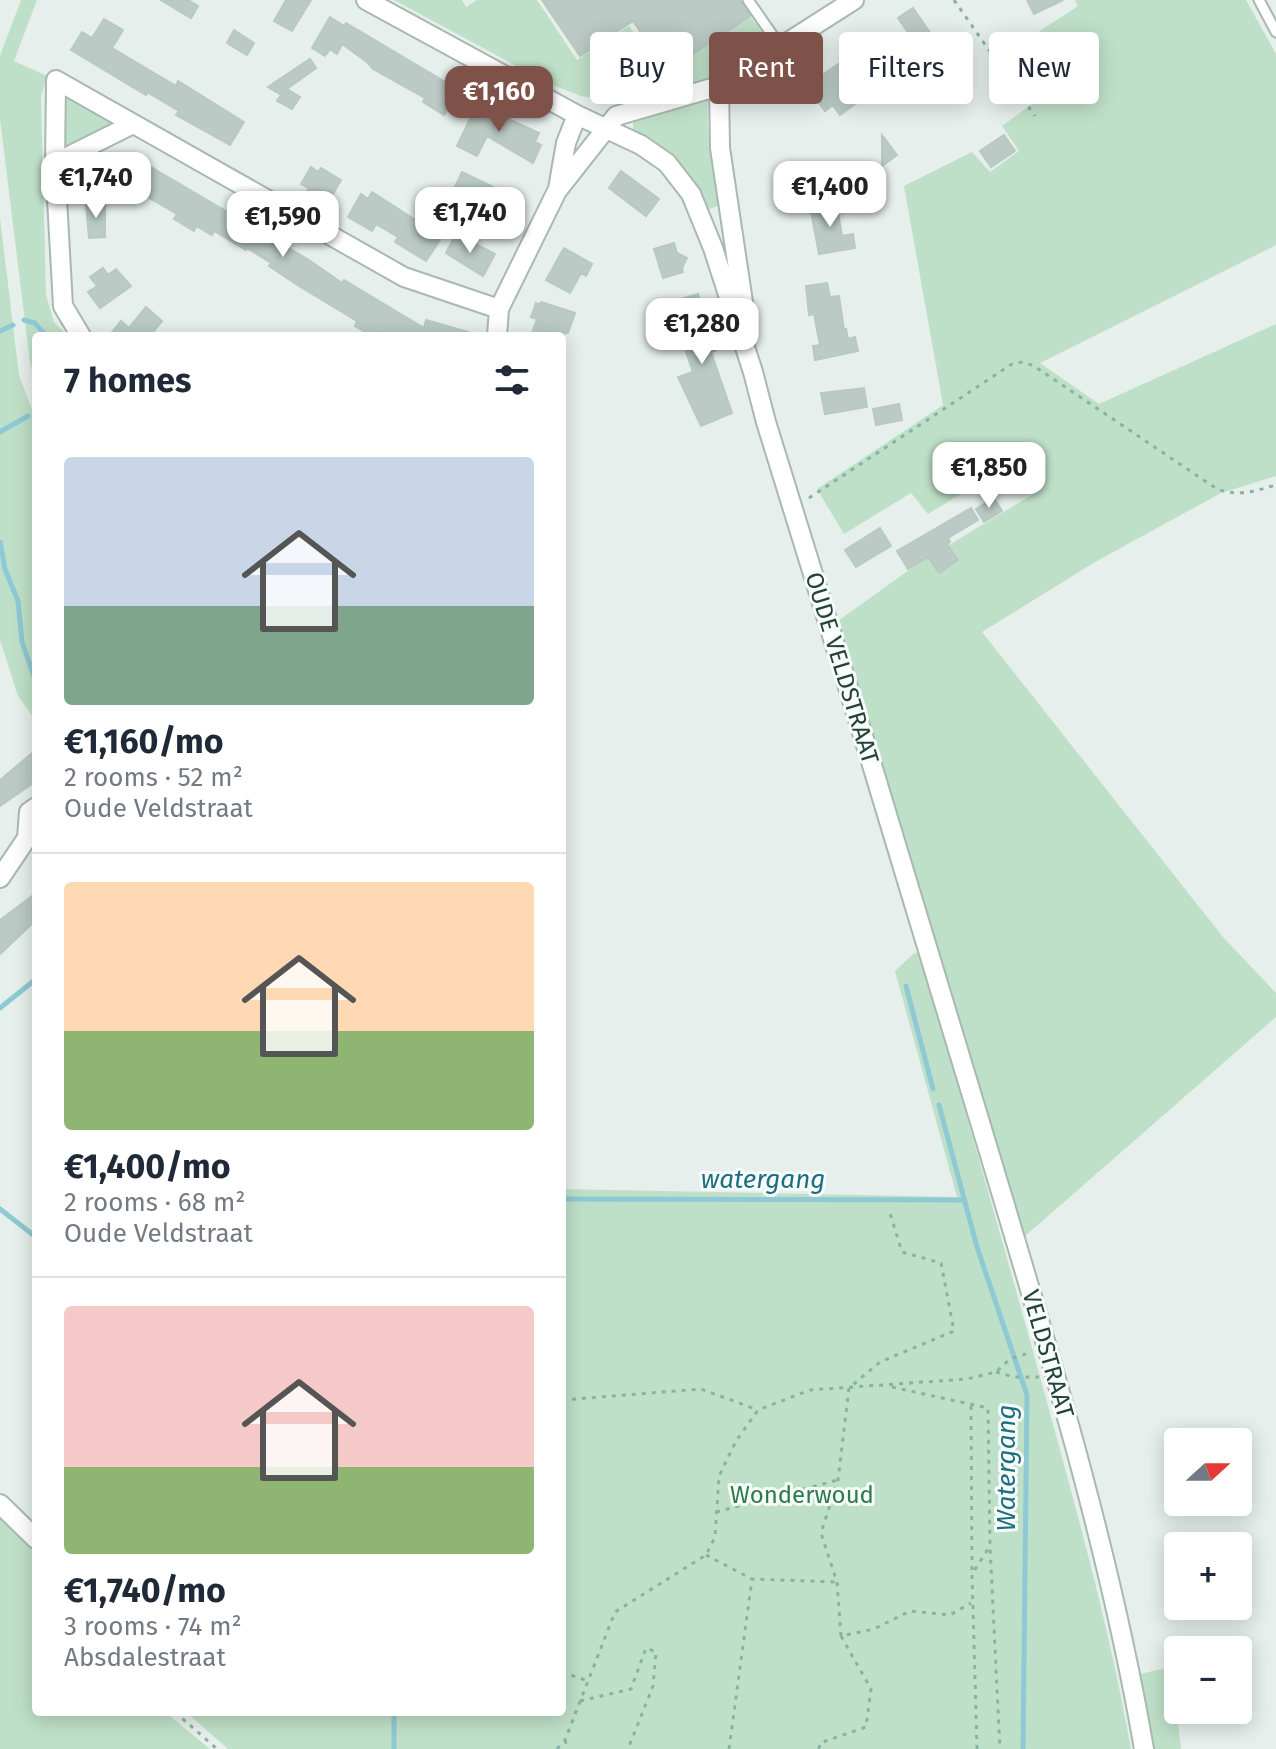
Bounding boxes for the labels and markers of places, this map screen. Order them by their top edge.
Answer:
pin: €1,160 [434,66,564,134]
pin: €1,740 [31,152,161,220]
pin: €1,400 [765,161,895,229]
pin: €1,740 [405,187,535,255]
pin: €1,590 [218,191,348,259]
pin: €1,280 [637,298,767,366]
pin: €1,850 [924,442,1054,510]

